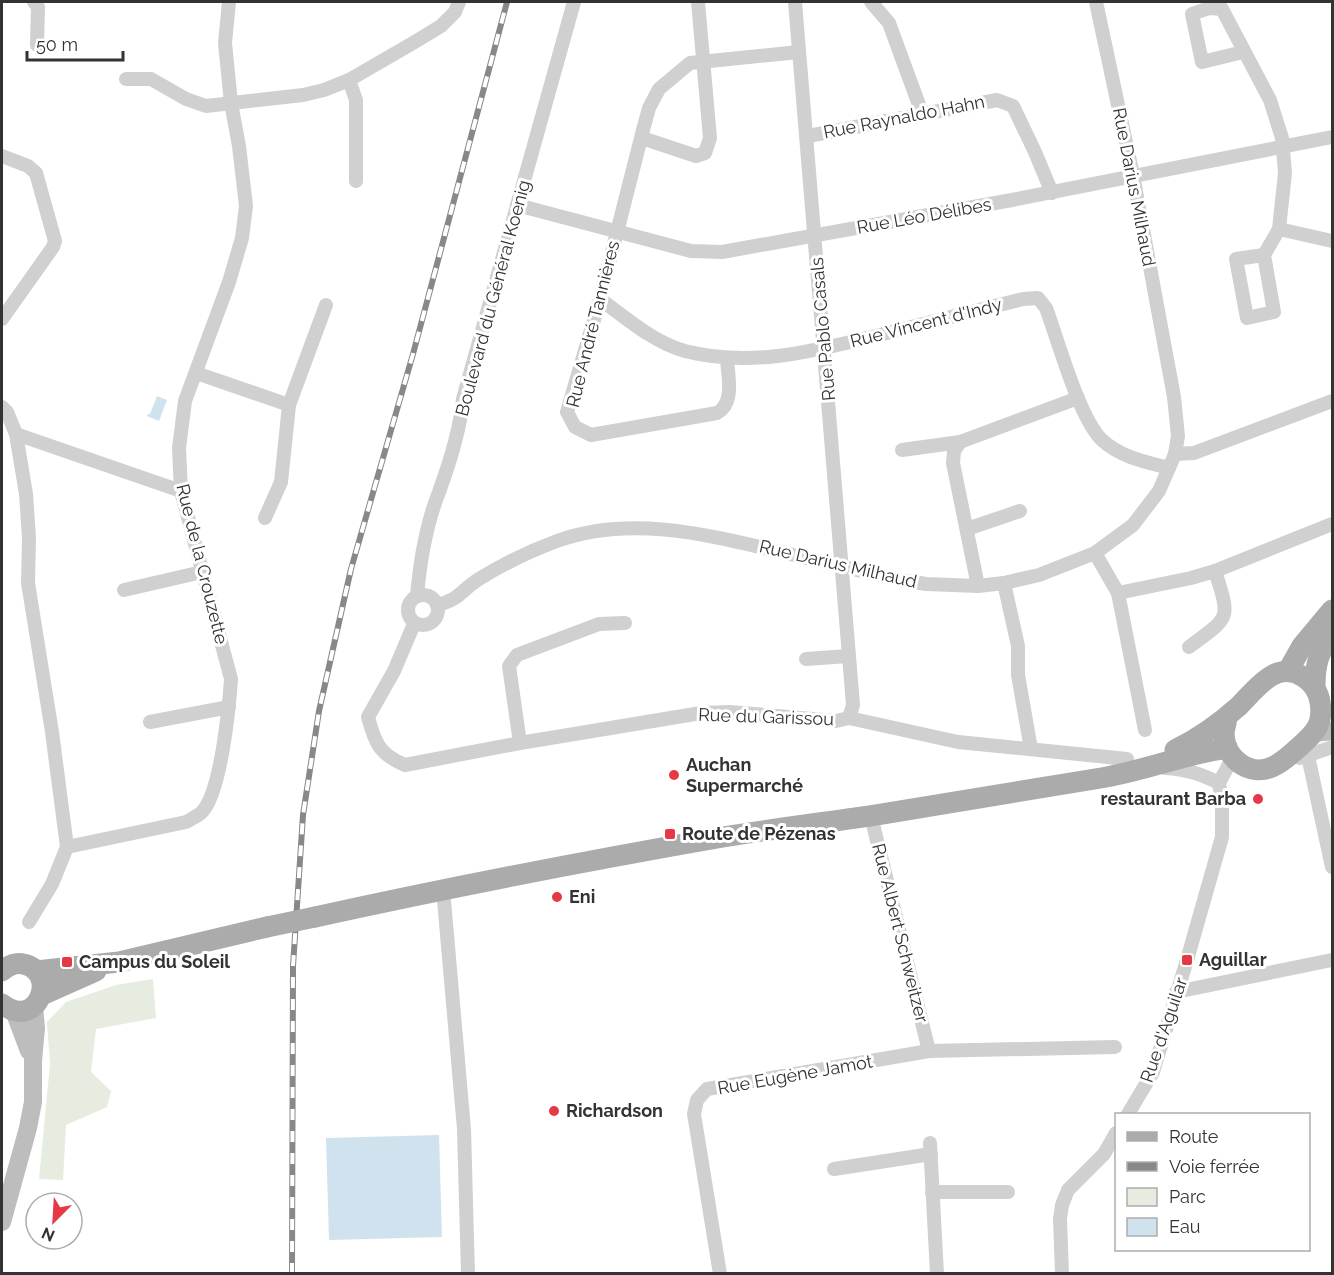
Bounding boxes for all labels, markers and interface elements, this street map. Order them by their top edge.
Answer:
scale bar [27,24,123,62]
text: 50 m [36,34,78,55]
street label: Rue Raynaldo Hahn [821,91,986,142]
street label: Rue Darius Milhaud [1109,106,1160,268]
street label: Boulevard du Général Koenig [451,178,534,418]
street label: Rue Léo Délibes [855,193,993,238]
street label: Rue André Tannières [562,238,623,409]
street label: Rue Pablo Casals [806,256,839,402]
street label: Rue Vincent d'Indy [848,293,1004,352]
street label: Rue de la Crouzette [172,482,233,647]
street label: Rue Darius Milhaud [757,535,919,592]
street label: Rue du Garissou [698,704,834,729]
place label: Auchan Supermarché [686,754,803,796]
marker: Auchan Supermarché [667,768,681,782]
place label: restaurant Barba [1101,788,1246,809]
marker: restaurant Barba [1251,792,1265,806]
place label: Route de Pézenas [682,823,836,844]
marker: Route de Pézenas [663,827,677,841]
street label: Rue Albert Schweitzer [868,841,933,1025]
place label: Eni [569,886,595,907]
marker: Eni [550,890,564,904]
place label: Aguillar [1199,949,1267,970]
place label: Campus du Soleil [79,951,230,972]
marker: Aguillar [1180,953,1194,967]
marker: Campus du Soleil [60,955,74,969]
street label: Rue d'Aguilar [1136,974,1192,1085]
street label: Rue Eugène Jamot [716,1051,874,1098]
place label: Richardson [566,1100,663,1121]
marker: Richardson [547,1104,561,1118]
legend [1115,1113,1310,1251]
text: Route [1169,1126,1219,1147]
text: Voie ferrée [1169,1156,1260,1177]
text: Parc [1169,1186,1206,1207]
north arrow [24,1191,84,1251]
text: Eau [1169,1216,1200,1237]
text: N [39,1223,58,1245]

